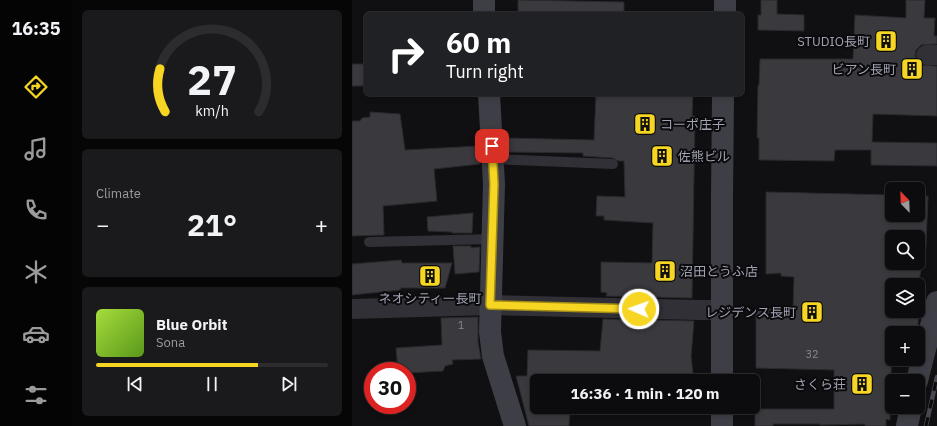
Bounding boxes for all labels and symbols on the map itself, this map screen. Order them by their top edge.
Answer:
building icon: STUDIO長町 [873,28,899,54]
place label: STUDIO長町 [797,33,870,50]
building icon: ビアン長町 [899,56,925,82]
place label: ビアン長町 [832,61,896,78]
building icon: コーポ庄子 [632,111,658,137]
place label: コーポ庄子 [660,116,725,133]
pin [475,129,509,163]
building icon: 佐熊ビル [649,143,675,169]
place label: 佐熊ビル [678,148,730,165]
north arrow [885,182,925,222]
building icon: 沼田とうふ店 [652,258,678,284]
building icon: ネオシティー長町 [417,263,443,289]
place label: 沼田とうふ店 [680,263,758,280]
position arrow [618,288,660,330]
place label: ネオシティー長町 [378,290,482,307]
building icon: レジデンス長町 [799,299,825,325]
place label: レジデンス長町 [705,304,796,321]
house number: 1 [458,318,465,332]
house number: 32 [805,347,819,361]
speed limit sign: 30 [364,362,416,414]
building icon: さくら荘 [849,371,875,397]
place label: さくら荘 [794,376,846,393]

